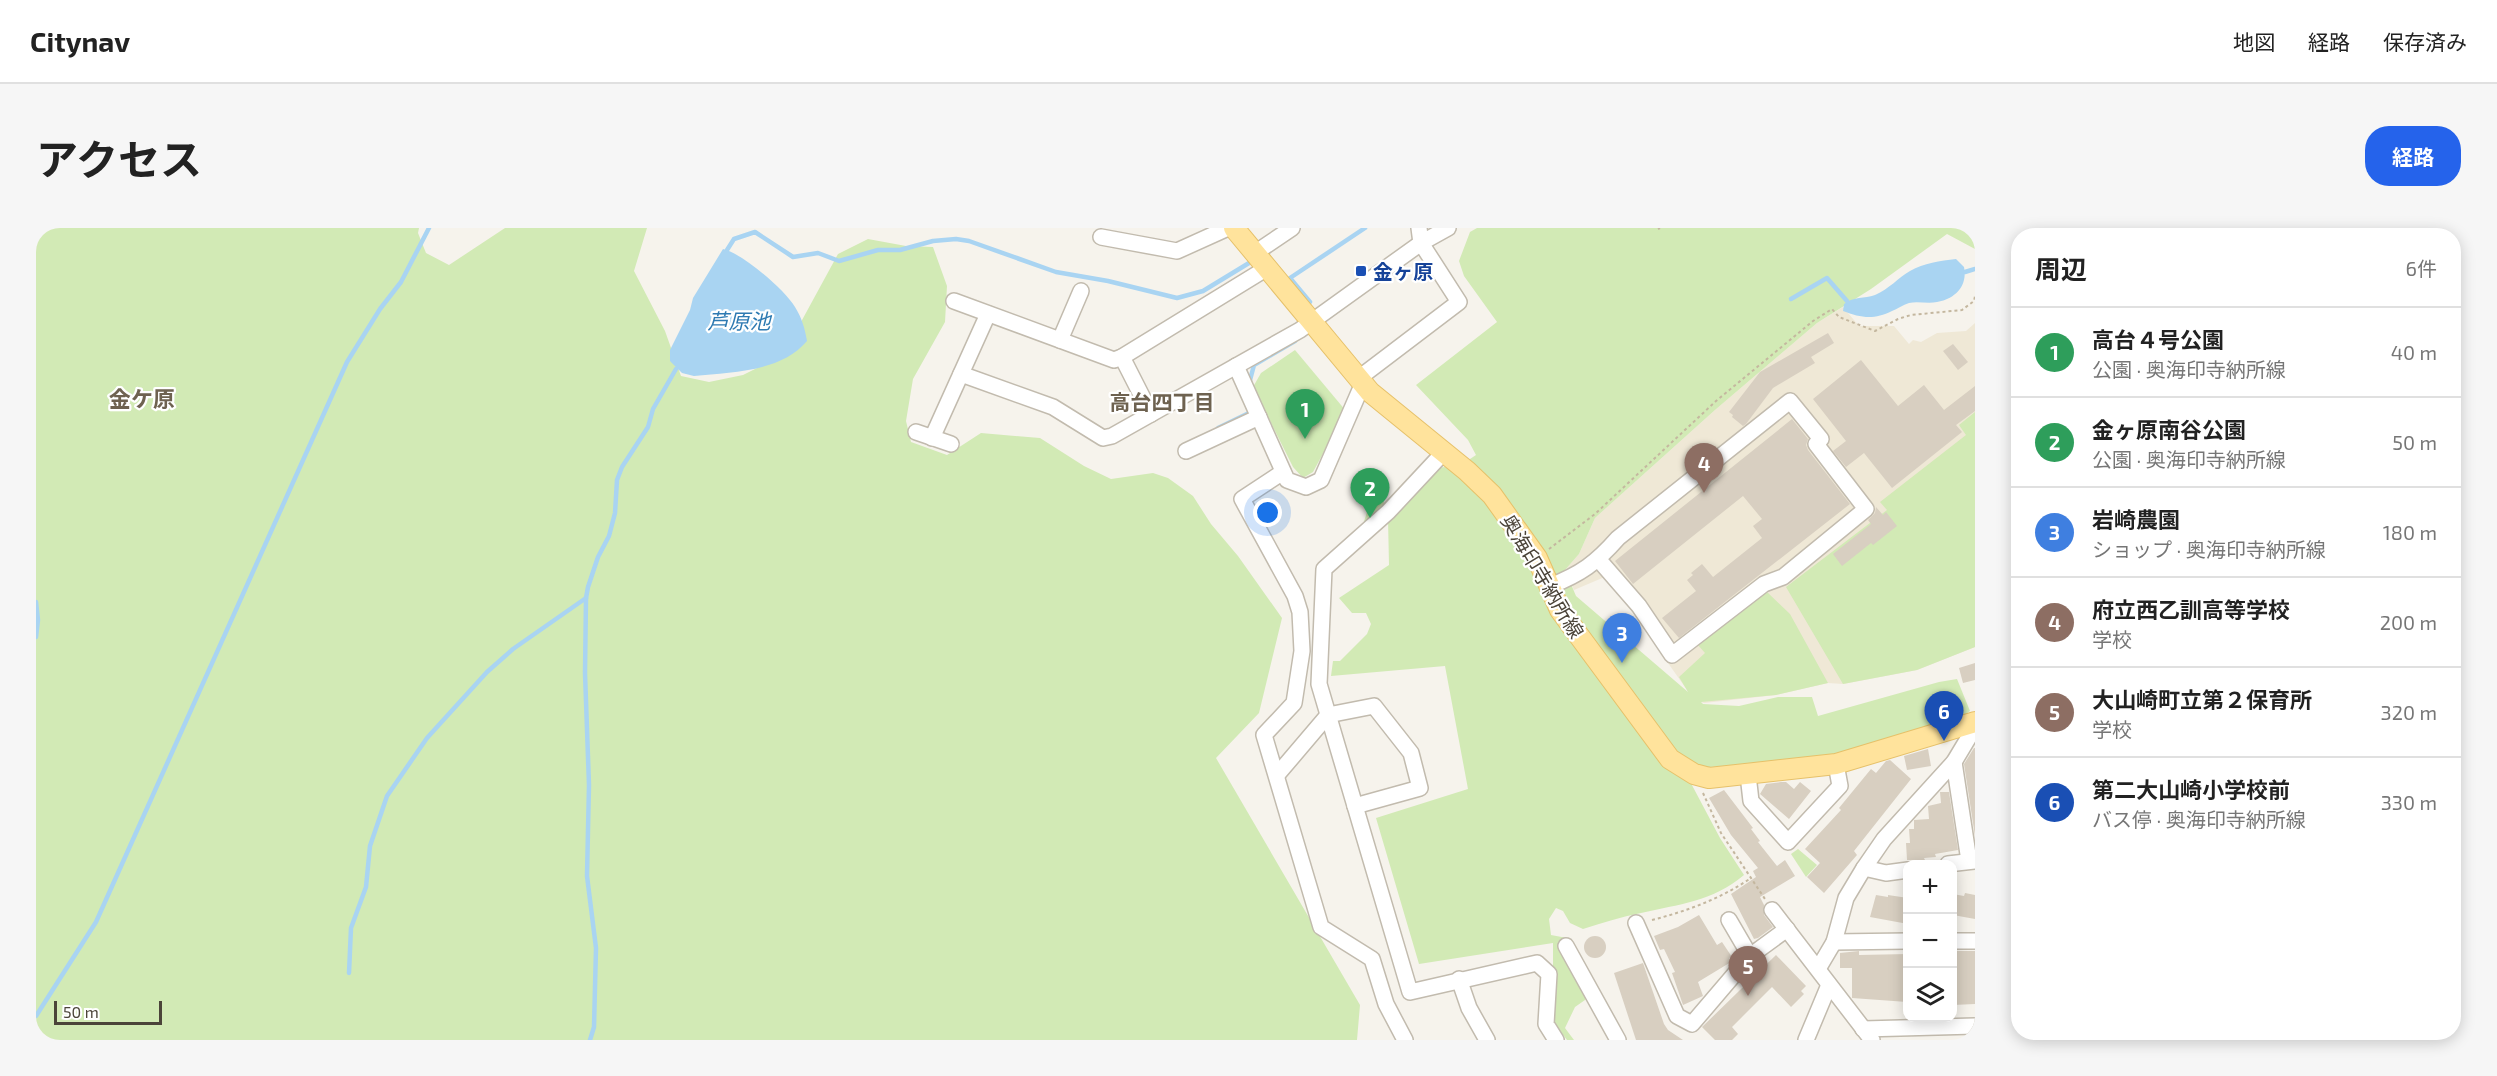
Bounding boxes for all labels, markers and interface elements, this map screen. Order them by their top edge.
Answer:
text: Citynav [30,24,130,58]
text: 地図 [2233,29,2275,54]
text: 経路 [2308,29,2350,54]
text: 保存済み [2383,29,2467,54]
button: 経路 [2365,126,2461,186]
text: アクセス [36,133,202,183]
text: 周辺 [2035,253,2087,284]
text: 6件 [2406,256,2437,280]
place label: 金ヶ原 [1373,259,1433,283]
marker: 金ヶ原 [1354,264,1368,278]
water label: 芦原池 [708,308,772,333]
text: 高台４号公園 [2092,326,2224,352]
text: 1 [2050,340,2059,364]
text: 40 m [2391,340,2437,364]
text: 公園 · 奥海印寺納所線 [2092,357,2286,381]
district label: 金ケ原 [109,385,175,411]
district label: 高台四丁目 [1110,389,1215,414]
pin: 1 [1286,390,1324,439]
text: 金ヶ原南谷公園 [2092,416,2246,442]
text: 2 [2049,430,2060,454]
text: 50 m [2392,430,2437,454]
pin: 4 [1684,444,1724,493]
text: 公園 · 奥海印寺納所線 [2092,447,2286,471]
pin: 2 [1350,468,1390,518]
your location [1253,498,1282,527]
text: 岩崎農園 [2092,506,2180,532]
street label: 奥海印寺納所線 [1497,510,1589,642]
text: 3 [2049,520,2060,544]
text: 180 m [2383,520,2437,544]
text: ショップ · 奥海印寺納所線 [2092,537,2326,561]
text: 府立西乙訓高等学校 [2092,596,2290,622]
text: 4 [2048,610,2061,634]
text: 200 m [2380,610,2437,634]
pin: 3 [1602,614,1642,663]
text: 学校 [2092,627,2132,651]
text: 大山崎町立第２保育所 [2092,686,2312,712]
pin: 6 [1924,692,1964,741]
text: 5 [2049,700,2060,724]
text: 320 m [2381,700,2437,724]
text: 学校 [2092,717,2132,741]
text: 第二大山崎小学校前 [2092,776,2290,802]
text: 6 [2049,790,2060,814]
text: 330 m [2381,790,2437,814]
text: バス停 · 奥海印寺納所線 [2092,807,2306,831]
map controls [1903,860,1957,1022]
button: + [1903,860,1957,914]
button: − [1903,914,1957,968]
pin: 5 [1728,946,1768,996]
button: layers [1903,968,1957,1022]
scale bar [54,998,162,1026]
text: 50 m [63,1002,99,1021]

